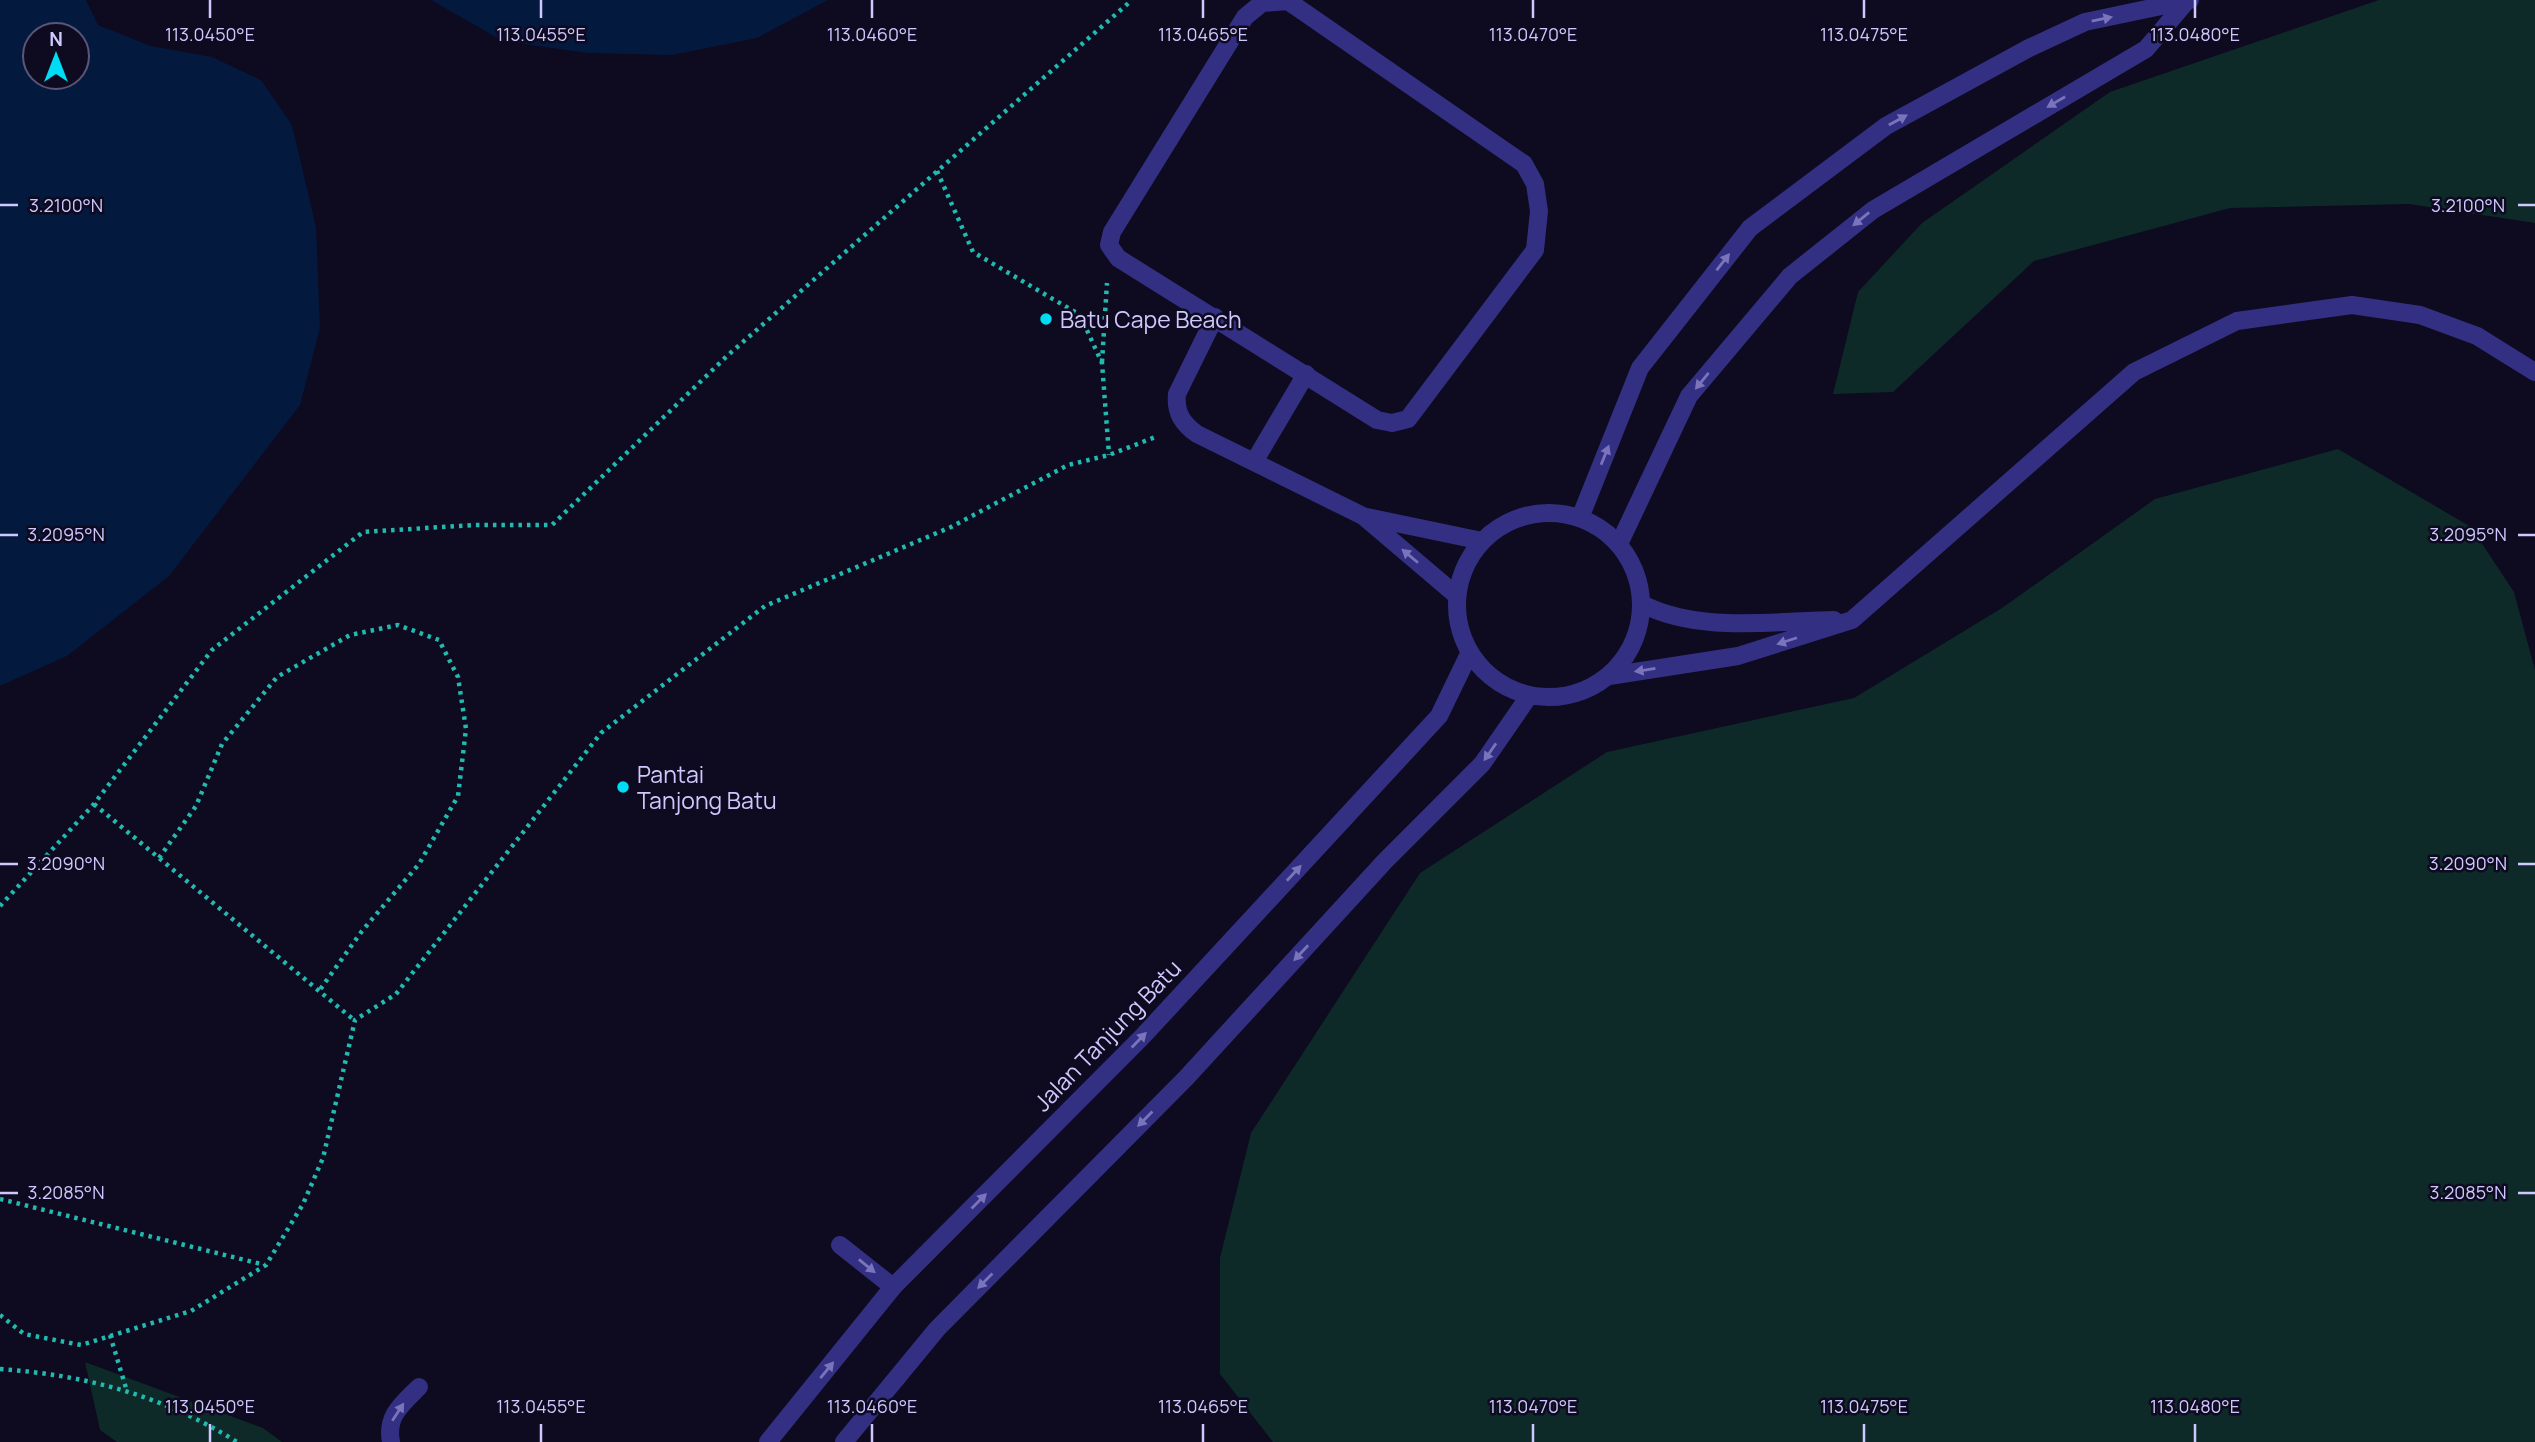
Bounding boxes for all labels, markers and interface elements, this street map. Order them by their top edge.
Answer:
one-way arrow [2091,14,2113,25]
north arrow [21,21,91,91]
text: 113.0450°E [165,22,255,46]
text: 113.0455°E [496,22,586,46]
text: 113.0460°E [827,22,917,46]
text: 113.0465°E [1158,22,1248,46]
text: 113.0470°E [1489,22,1577,46]
text: 113.0475°E [1820,22,1908,46]
text: 113.0480°E [2150,22,2240,46]
text: N [49,26,63,52]
one-way arrow [2046,96,2065,108]
one-way arrow [1889,114,1908,126]
text: 3.2100°N [29,193,103,217]
text: 3.2100°N [2431,193,2505,217]
one-way arrow [1852,212,1870,226]
one-way arrow [1715,254,1730,271]
place label: Batu Cape Beach [1060,303,1242,335]
marker: Batu Cape Beach [1038,311,1054,327]
one-way arrow [1695,372,1710,389]
one-way arrow [1600,444,1611,465]
text: 3.2095°N [27,522,105,546]
text: 3.2095°N [2429,522,2507,546]
one-way arrow [1401,549,1418,564]
one-way arrow [1776,636,1797,647]
one-way arrow [1634,665,1656,676]
one-way arrow [1483,743,1497,761]
place label: Pantai Tanjong Batu [637,758,777,816]
marker: Pantai Tanjong Batu [615,779,631,795]
text: 3.2090°N [27,851,105,875]
text: 3.2090°N [2429,851,2507,875]
one-way arrow [1286,864,1302,882]
one-way arrow [1293,944,1309,961]
street label: Jalan Tanjung Batu [1026,952,1188,1118]
one-way arrow [1131,1031,1148,1048]
one-way arrow [1137,1111,1154,1127]
text: 3.2085°N [27,1180,105,1204]
text: 3.2085°N [2429,1180,2507,1204]
one-way arrow [971,1193,987,1209]
one-way arrow [857,1259,875,1274]
one-way arrow [976,1272,993,1289]
one-way arrow [819,1361,834,1379]
text: 113.0450°E [165,1394,255,1418]
text: 113.0455°E [496,1394,586,1418]
text: 113.0460°E [827,1394,917,1418]
text: 113.0465°E [1158,1394,1248,1418]
text: 113.0470°E [1489,1394,1577,1418]
text: 113.0475°E [1820,1394,1908,1418]
text: 113.0480°E [2150,1394,2240,1418]
one-way arrow [391,1402,404,1422]

